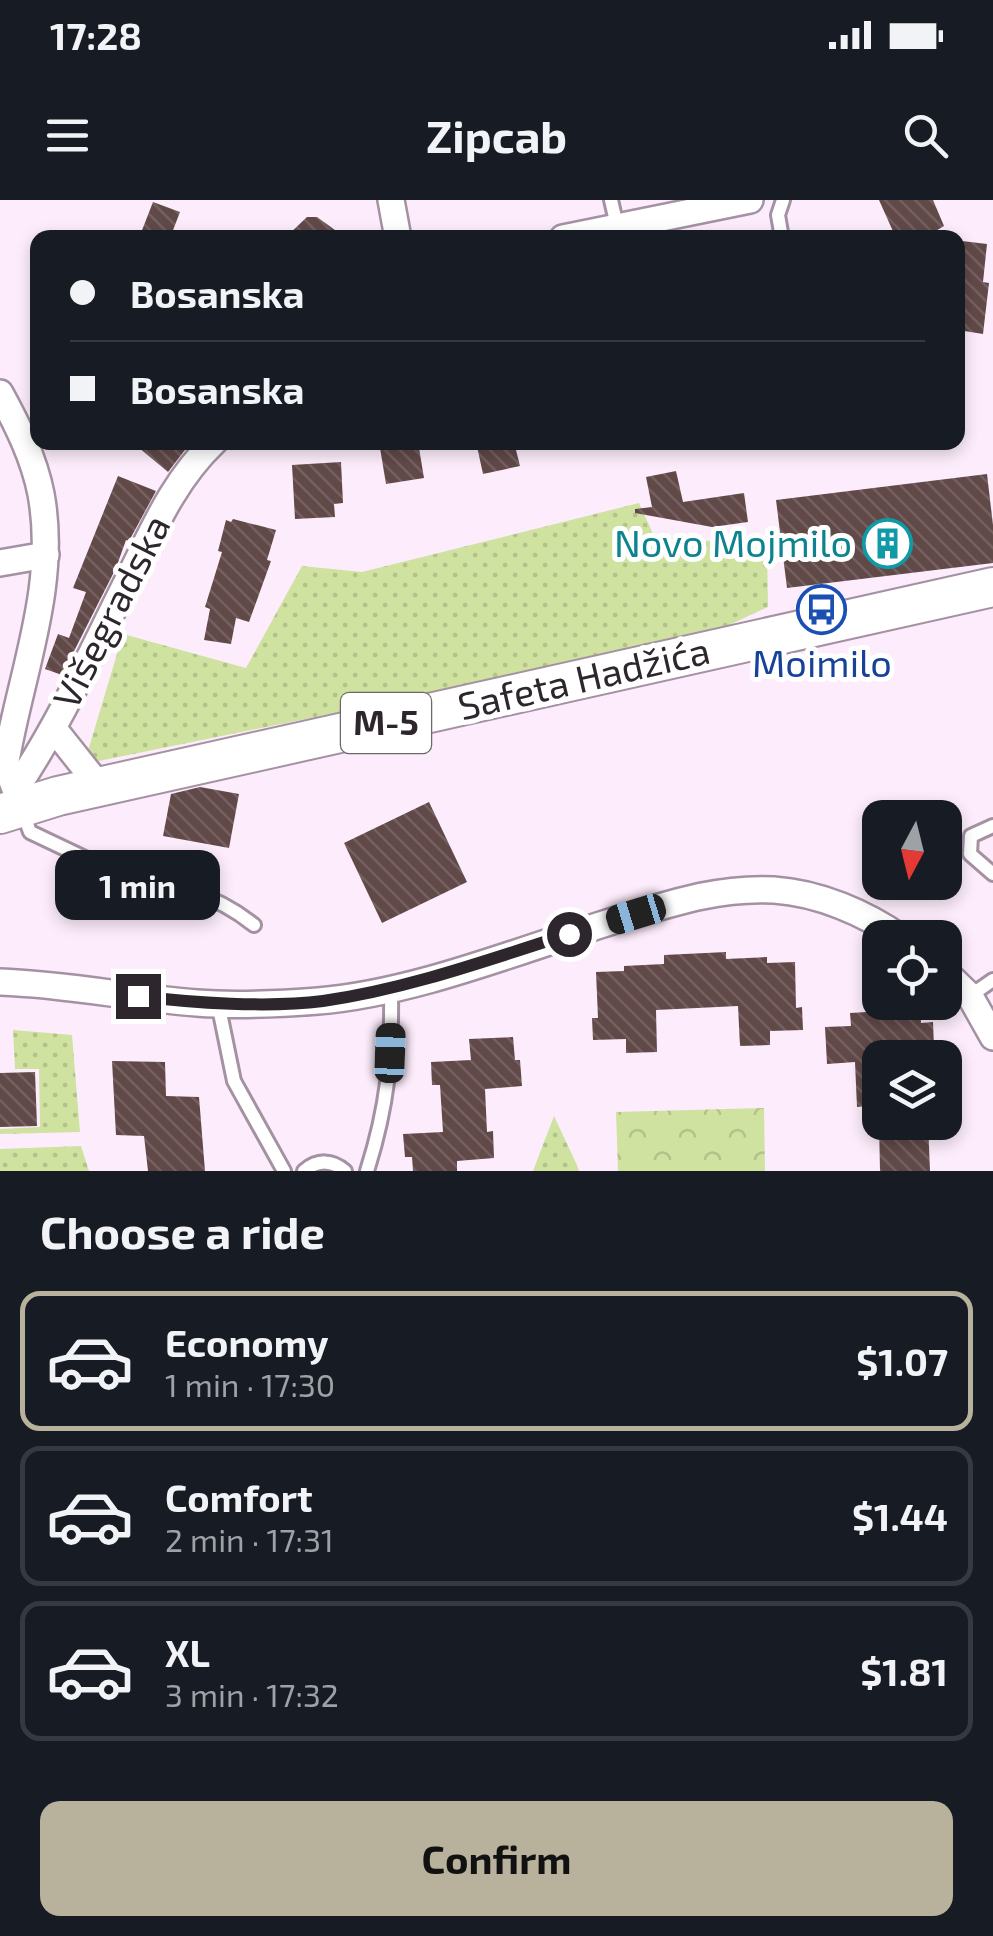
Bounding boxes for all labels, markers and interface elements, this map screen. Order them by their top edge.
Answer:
text: 17:28 [50,12,142,58]
icon: menu [40,108,95,163]
text: Zipcab [426,108,567,162]
icon: search [898,108,953,163]
text: Bosanska [130,270,305,316]
text: Bosanska [130,366,305,412]
street label: Višegradska [42,507,179,715]
building icon: Novo Mojmilo [861,518,913,570]
place label: Novo Mojmilo [614,519,852,565]
bus stop icon: Moimilo [796,584,848,636]
street label: Safeta Hadžića [453,626,714,728]
place label: Moimilo [752,639,892,685]
road number: M-5 [341,693,431,753]
north arrow [862,800,962,900]
map controls [862,800,962,1140]
callout: 1 min [56,851,220,921]
text: 1 min [99,866,176,904]
car [603,891,669,937]
route start [547,912,592,957]
button: locate [862,920,962,1020]
route end [116,974,161,1019]
car [374,1022,406,1084]
button: layers [862,1040,962,1140]
text: Choose a ride [40,1204,325,1258]
icon: car [45,1316,135,1406]
text: Economy [165,1319,329,1365]
text: $1.07 [856,1338,948,1384]
text: 1 min · 17:30 [165,1365,335,1403]
icon: car [45,1471,135,1561]
text: Comfort [165,1474,313,1520]
text: $1.44 [852,1493,948,1539]
text: 2 min · 17:31 [165,1520,334,1558]
icon: car [45,1626,135,1716]
text: XL [165,1629,210,1675]
text: $1.81 [860,1648,948,1694]
text: 3 min · 17:32 [165,1675,339,1713]
button: Confirm [40,1801,953,1916]

